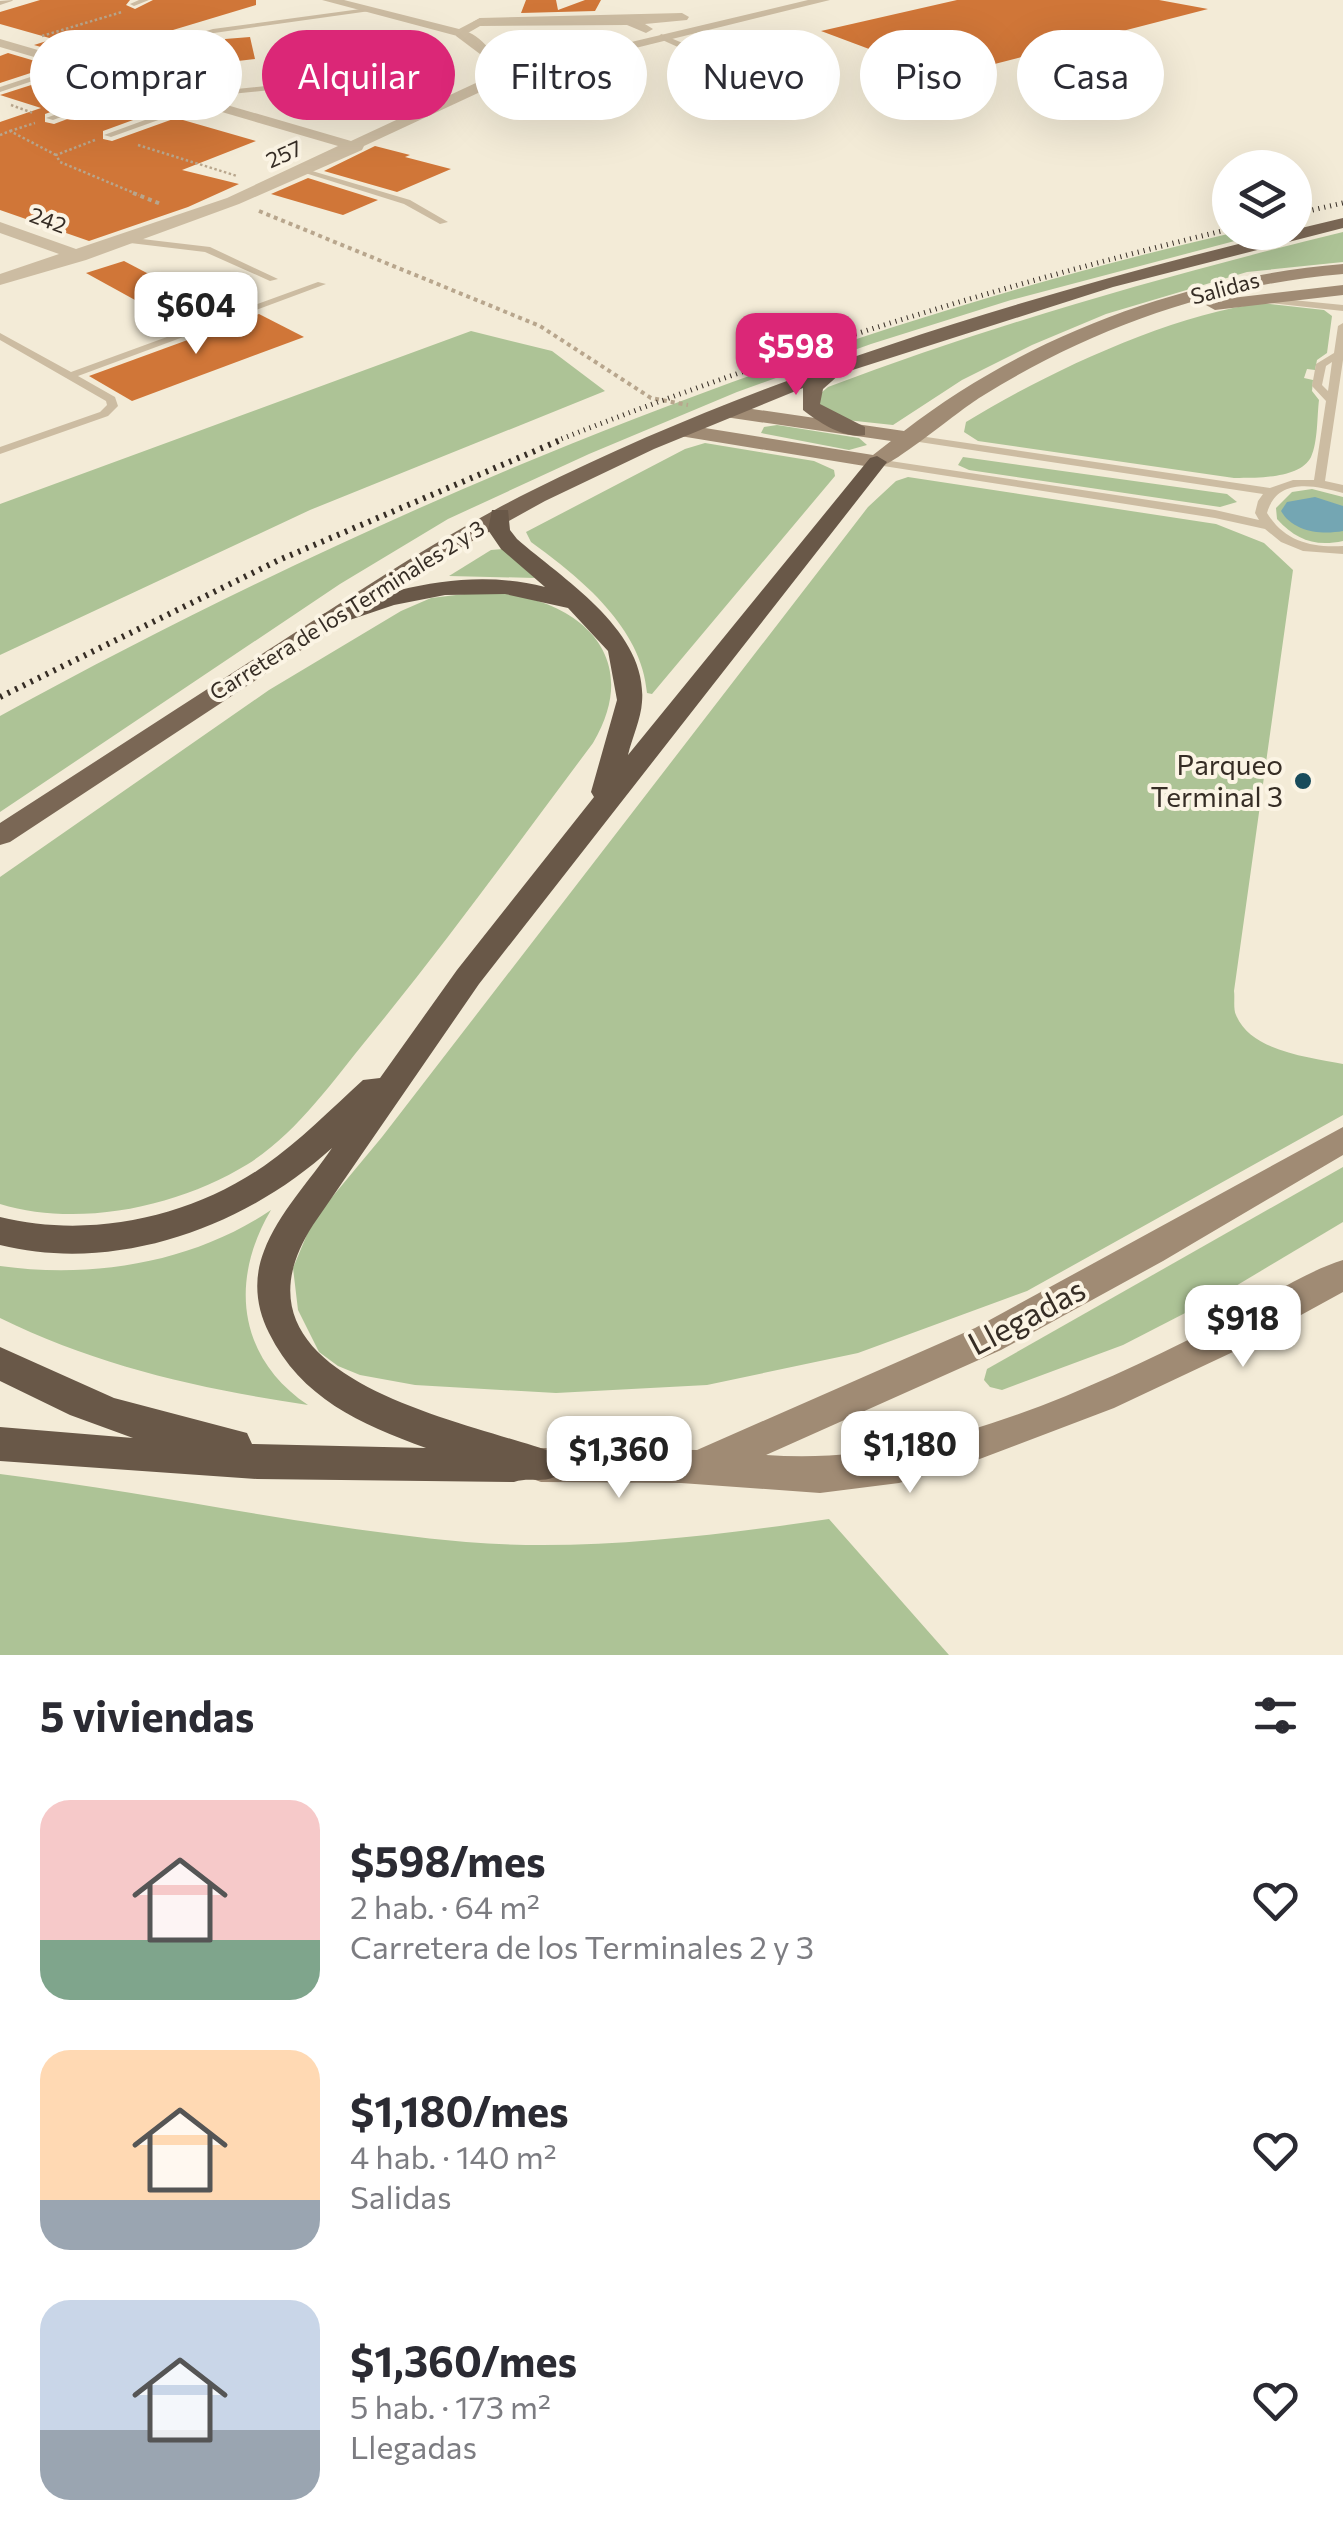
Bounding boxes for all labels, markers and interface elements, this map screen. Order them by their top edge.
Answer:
chip: Comprar [30,30,242,120]
chip: Alquilar [262,30,455,120]
chip: Filtros [475,30,647,120]
chip: Nuevo [667,30,840,120]
chip: Piso [860,30,997,120]
chip: Casa [1017,30,1164,120]
street label: 257 [262,134,306,173]
map controls [1212,150,1312,250]
button: layers [1212,150,1312,250]
street label: 242 [26,201,70,239]
street label: Salidas [1188,265,1262,310]
pin: $604 [137,272,255,357]
text: $604 [156,284,236,324]
pin: $598 [737,313,855,398]
text: $598 [758,325,834,365]
street label: Carretera de los Terminales 2 y 3 [204,514,489,706]
place label: Parqueo Terminal 3 [1150,747,1283,813]
marker: Parqueo Terminal 3 [1292,770,1314,792]
street label: Llegadas [961,1268,1091,1363]
pin: $918 [1184,1285,1302,1370]
text: $918 [1207,1297,1279,1337]
pin: $1,180 [829,1411,991,1496]
pin: $1,360 [538,1416,700,1501]
text: $1,180 [863,1423,957,1463]
text: $1,360 [569,1428,669,1468]
icon: filters [1248,1688,1303,1743]
text: 5 viviendas [40,1689,254,1741]
text: $598/mes [350,1834,546,1886]
icon: home [120,1840,240,1960]
icon: heart [1248,1873,1303,1928]
text: 2 hab. · 64 m² [350,1886,540,1926]
text: Carretera de los Terminales 2 y 3 [350,1926,814,1966]
text: $1,180/mes [350,2084,569,2136]
icon: home [120,2090,240,2210]
icon: heart [1248,2123,1303,2178]
text: 4 hab. · 140 m² [350,2136,557,2176]
text: Salidas [350,2176,452,2216]
text: $1,360/mes [350,2334,577,2386]
icon: home [120,2340,240,2460]
icon: heart [1248,2373,1303,2428]
text: 5 hab. · 173 m² [350,2386,551,2426]
text: Llegadas [350,2426,477,2466]

